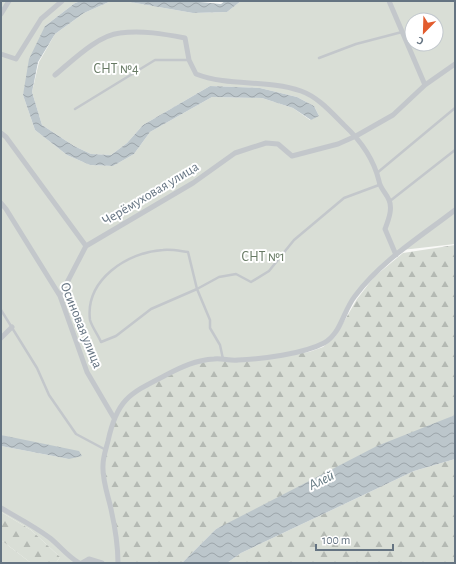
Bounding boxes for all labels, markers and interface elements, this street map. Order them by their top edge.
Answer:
north arrow [404,12,444,52]
text: С [415,34,425,47]
park label: СНТ №4 [93,62,139,76]
street label: Черёмуховая улица [100,159,202,228]
park label: СНТ №1 [241,250,285,264]
street label: Осиновая улица [57,280,105,371]
water label: Алей [305,468,337,494]
scale bar [316,526,393,552]
text: 100 m [322,534,350,546]

